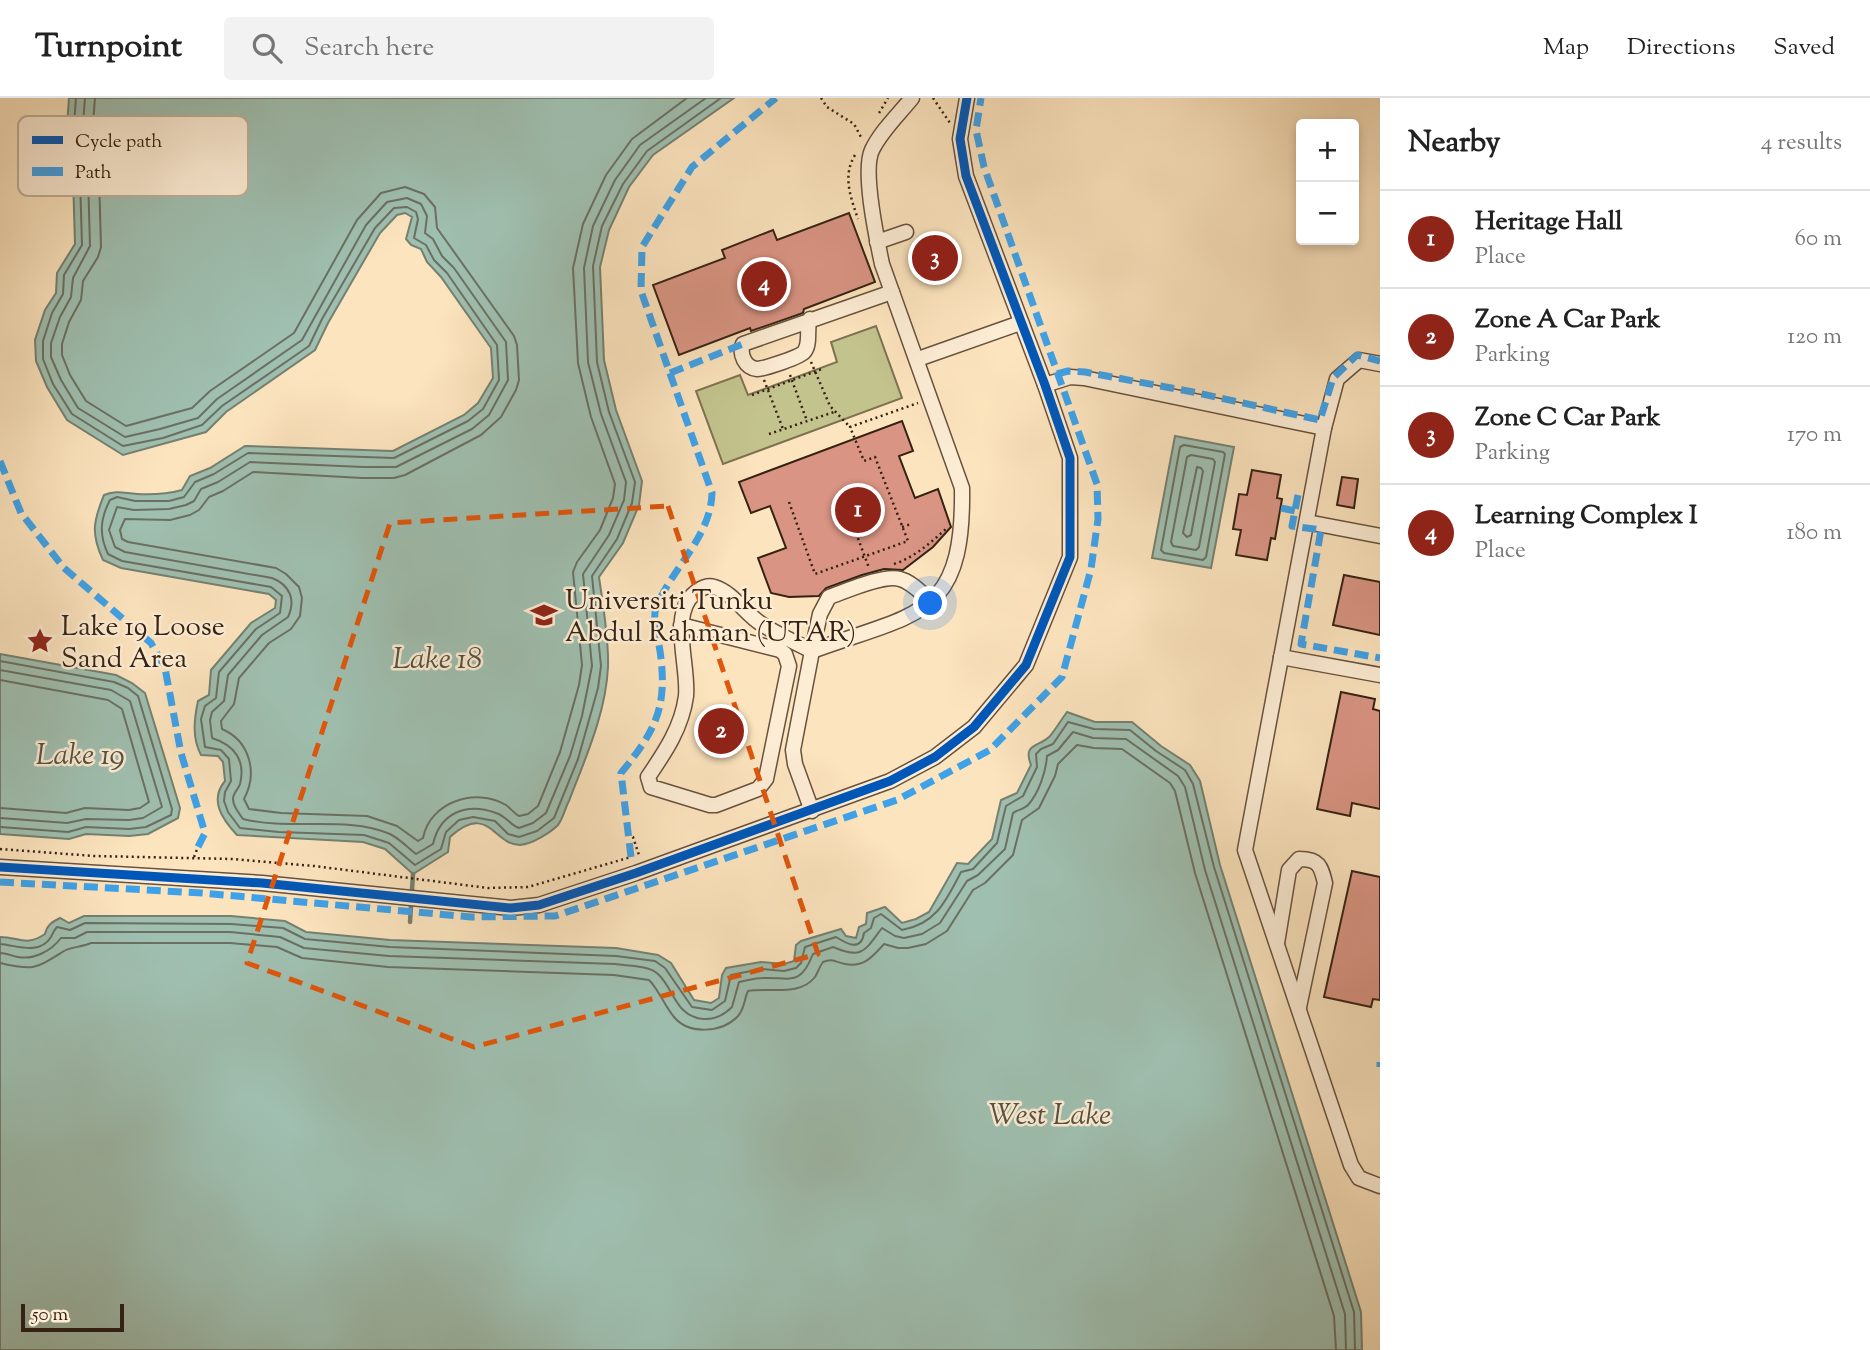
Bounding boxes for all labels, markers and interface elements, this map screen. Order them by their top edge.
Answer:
search box [224,17,714,80]
text: Turnpoint [35,24,182,72]
icon: search [248,29,286,67]
text: Search here [304,30,434,67]
text: Map [1543,31,1589,65]
text: Directions [1627,31,1735,65]
text: Saved [1773,31,1835,65]
legend [18,116,248,196]
map controls [1296,119,1359,245]
button: + [1296,119,1359,182]
text: Nearby [1408,122,1500,165]
text: 4 results [1761,127,1842,160]
text: Cycle path [75,129,162,156]
text: Path [75,160,112,187]
button: − [1296,182,1359,245]
text: Heritage Hall [1475,204,1622,241]
text: 1 [1427,223,1435,256]
text: 60 m [1794,223,1842,256]
pin: 3 [912,232,958,284]
text: Place [1475,241,1526,274]
pin: 4 [741,258,787,310]
text: Zone A Car Park [1475,302,1660,339]
text: 2 [1426,321,1436,354]
text: 120 m [1787,321,1842,354]
text: Parking [1475,339,1550,372]
text: Zone C Car Park [1475,400,1660,437]
text: 3 [1426,419,1436,452]
text: 170 m [1787,419,1842,452]
text: Parking [1475,437,1550,470]
pin: 1 [835,484,881,536]
text: Learning Complex I [1475,498,1697,535]
text: 4 [1425,517,1437,550]
text: 180 m [1787,517,1842,550]
text: Place [1475,535,1526,568]
place label: Universiti Tunku Abdul Rahman (UTAR) [565,582,856,654]
your location [913,586,947,620]
school or university icon: Universiti Tunku Abdul Rahman (UTAR) [529,600,559,630]
place label: Lake 19 Loose Sand Area [61,608,225,680]
place icon: Lake 19 Loose Sand Area [25,626,55,656]
water label: Lake 18 [392,639,482,682]
pin: 2 [698,705,744,757]
water label: Lake 19 [36,735,124,778]
water label: West Lake [989,1095,1111,1138]
scale bar [21,1301,124,1333]
text: 50 m [32,1302,68,1329]

